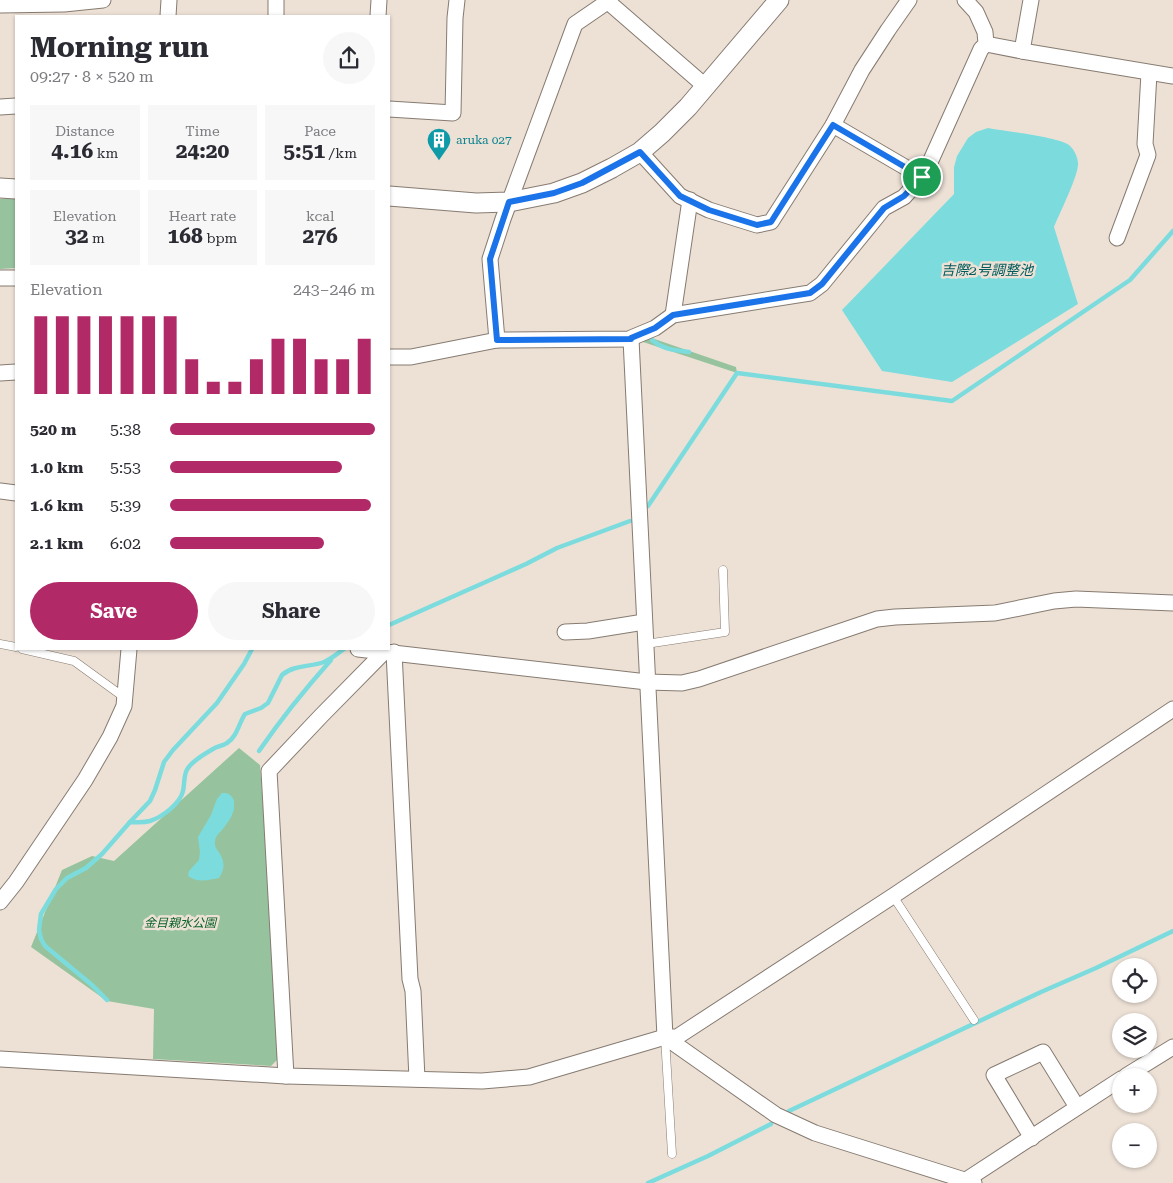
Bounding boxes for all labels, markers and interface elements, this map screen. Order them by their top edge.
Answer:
text: Morning run [30,31,209,64]
button: share [323,32,375,84]
text: 09:27 · 8 × 520 m [30,67,154,86]
text: Distance [55,123,114,139]
text: Time [185,123,220,139]
text: Pace [304,123,336,139]
building icon: aruka 027 [426,127,452,161]
place label: aruka 027 [456,133,512,147]
text: 4.16 [51,139,93,163]
text: 24:20 [176,139,229,163]
text: 5:51 [283,139,325,163]
text: km [93,145,118,161]
text: /km [325,145,357,161]
pin [901,156,943,198]
icon: arrive [908,163,936,191]
text: Elevation [53,208,117,224]
text: Heart rate [169,208,236,224]
text: kcal [306,208,334,224]
text: 32 [65,224,88,248]
text: 168 [168,224,203,248]
text: 276 [303,224,338,248]
text: m [88,230,105,246]
text: bpm [203,230,237,246]
water label: 吉際2号調整池 [941,262,1035,278]
text: Elevation [30,280,103,299]
text: 243–246 m [293,280,375,299]
text: 520 m [30,420,76,439]
text: 5:38 [110,420,141,439]
text: 1.0 km [30,458,83,477]
text: 5:53 [110,458,141,477]
text: 1.6 km [30,496,83,515]
text: 5:39 [110,496,141,515]
text: 2.1 km [30,534,83,553]
text: 6:02 [110,534,141,553]
button: Save [30,582,198,640]
button: Share [208,582,375,640]
park label: 金目親水公園 [144,916,218,930]
map controls [1112,958,1157,1168]
button: locate [1112,958,1157,1003]
button: layers [1112,1013,1157,1058]
button: + [1112,1068,1157,1113]
button: − [1112,1123,1157,1168]

